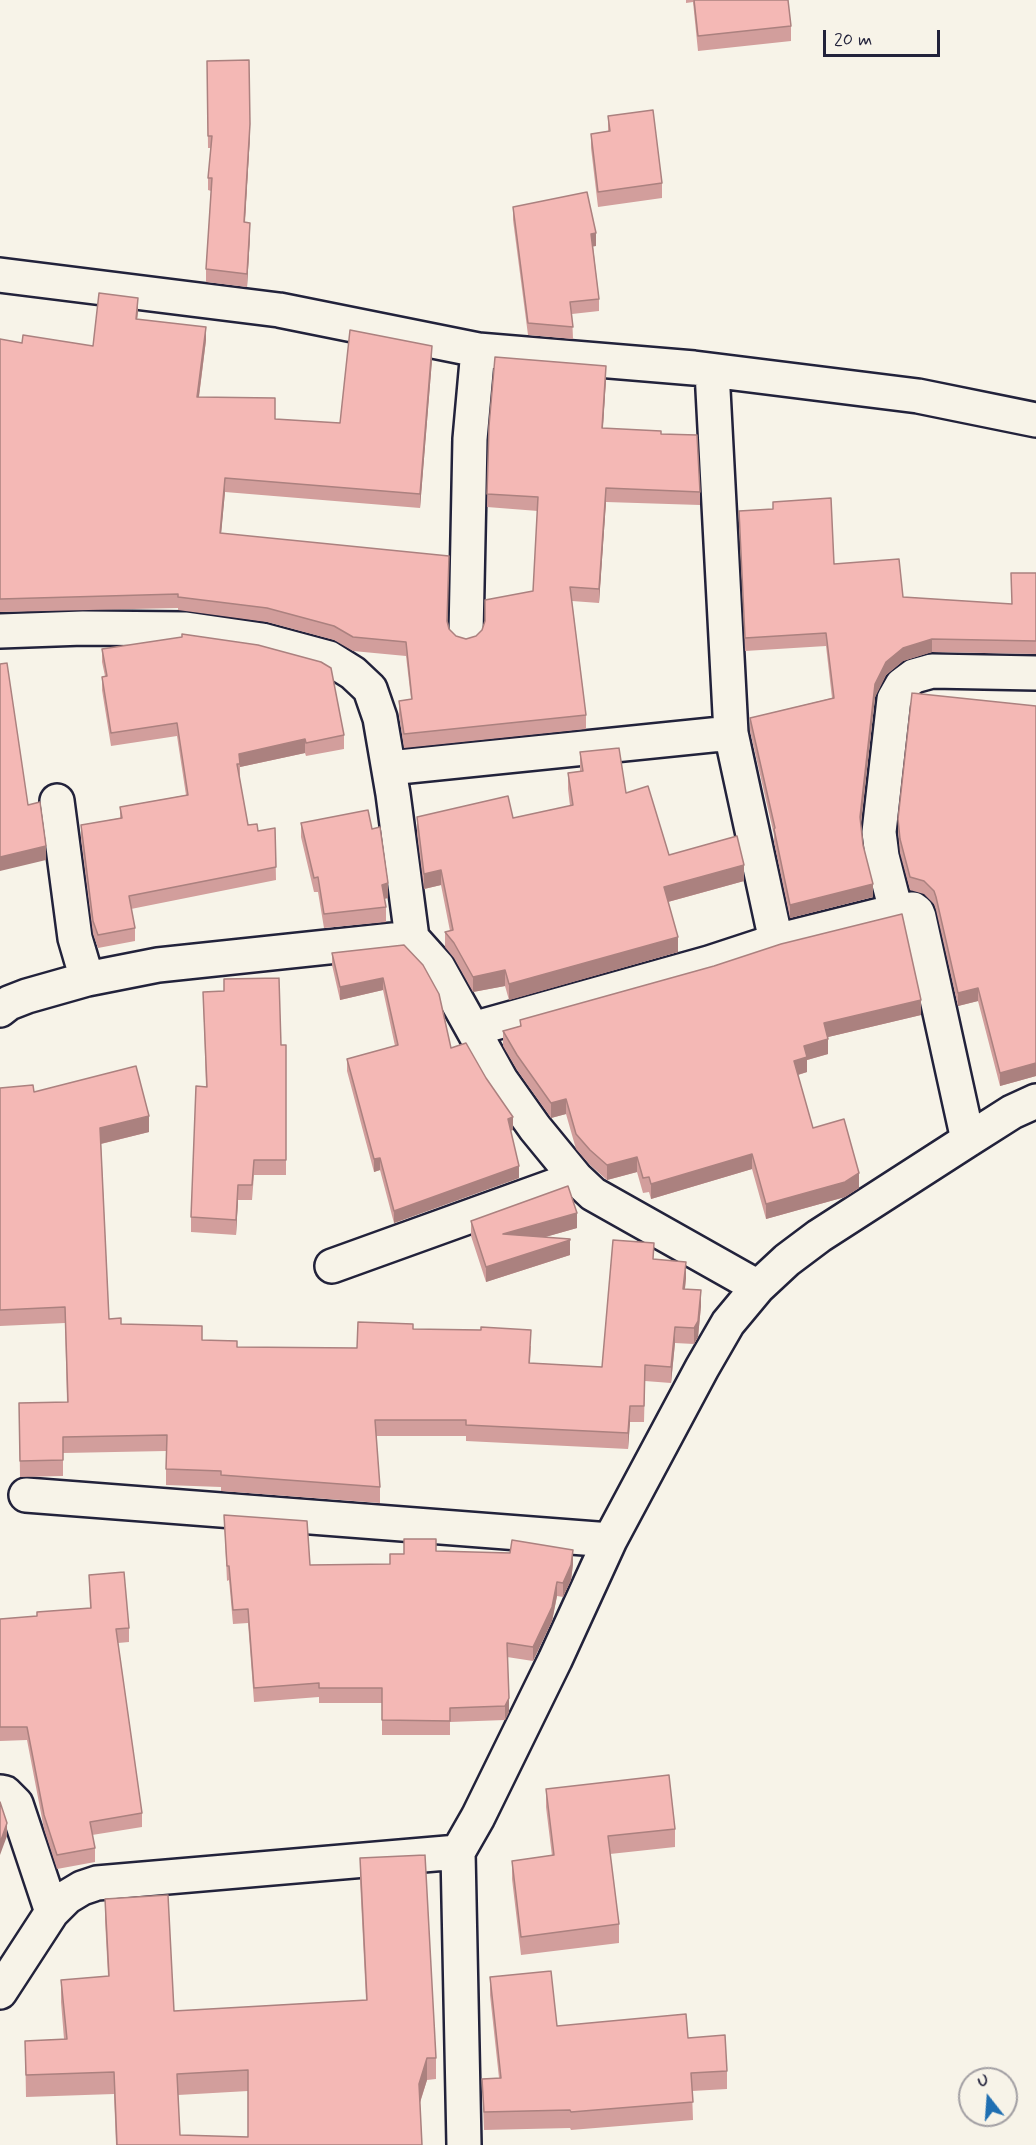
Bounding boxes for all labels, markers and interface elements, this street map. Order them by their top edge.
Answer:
scale bar [826,18,943,56]
text: 20 m [834,28,872,52]
north arrow [958,2067,1018,2127]
text: U [975,2070,991,2093]

